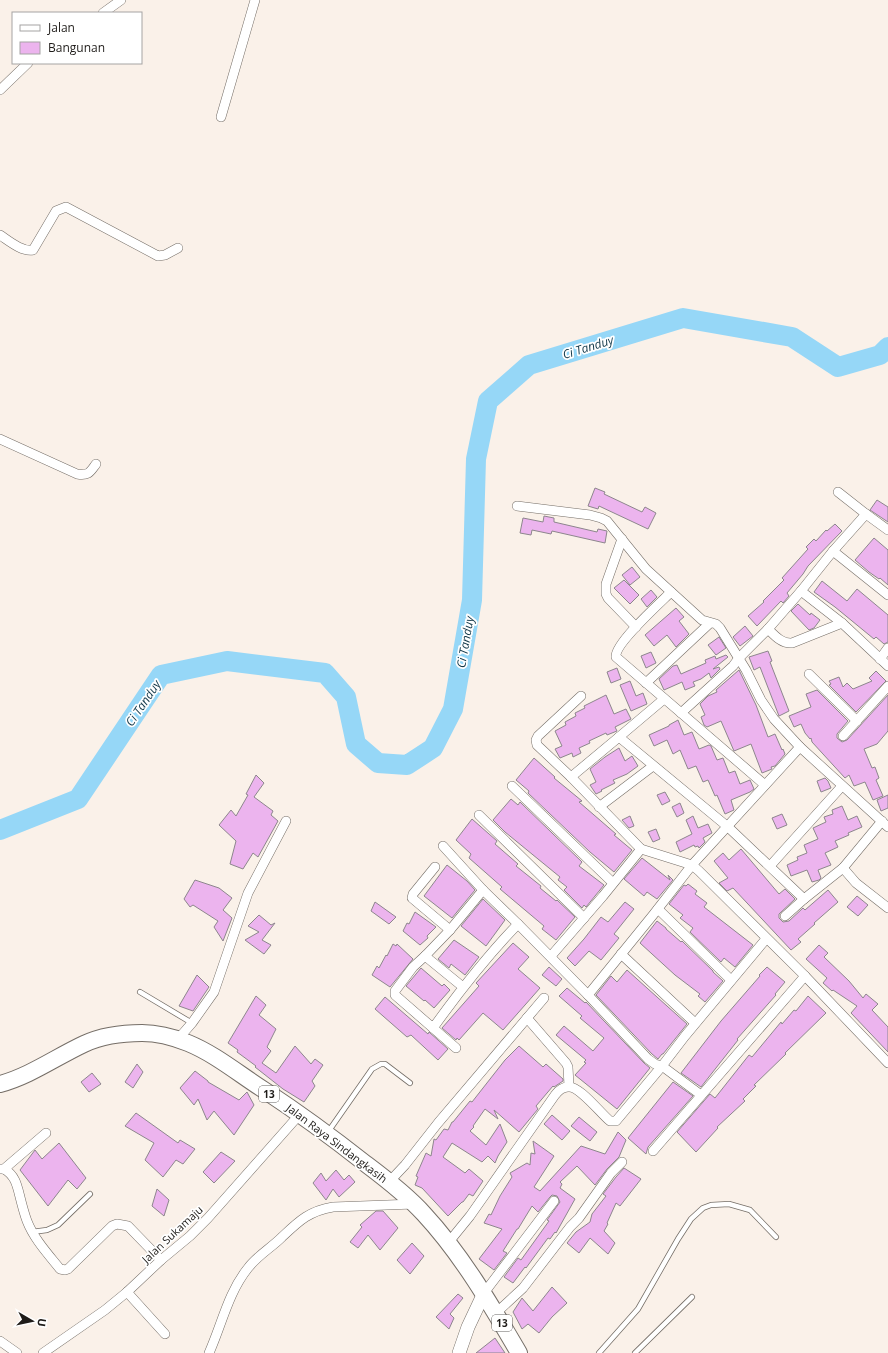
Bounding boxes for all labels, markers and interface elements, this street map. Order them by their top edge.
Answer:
legend [12,12,142,64]
text: Jalan [47,19,75,36]
text: Bangunan [48,39,105,56]
water label: Ci Tanduy [561,331,617,363]
water label: Ci Tanduy [452,613,478,669]
water label: Ci Tanduy [121,675,165,729]
road number: 13 [259,1086,279,1102]
street label: Jalan Raya Sindangkasih [283,1099,391,1186]
street label: Jalan Sukamaju [138,1202,206,1267]
north arrow [12,1301,52,1341]
road number: 13 [492,1315,512,1331]
text: U [34,1317,50,1328]

